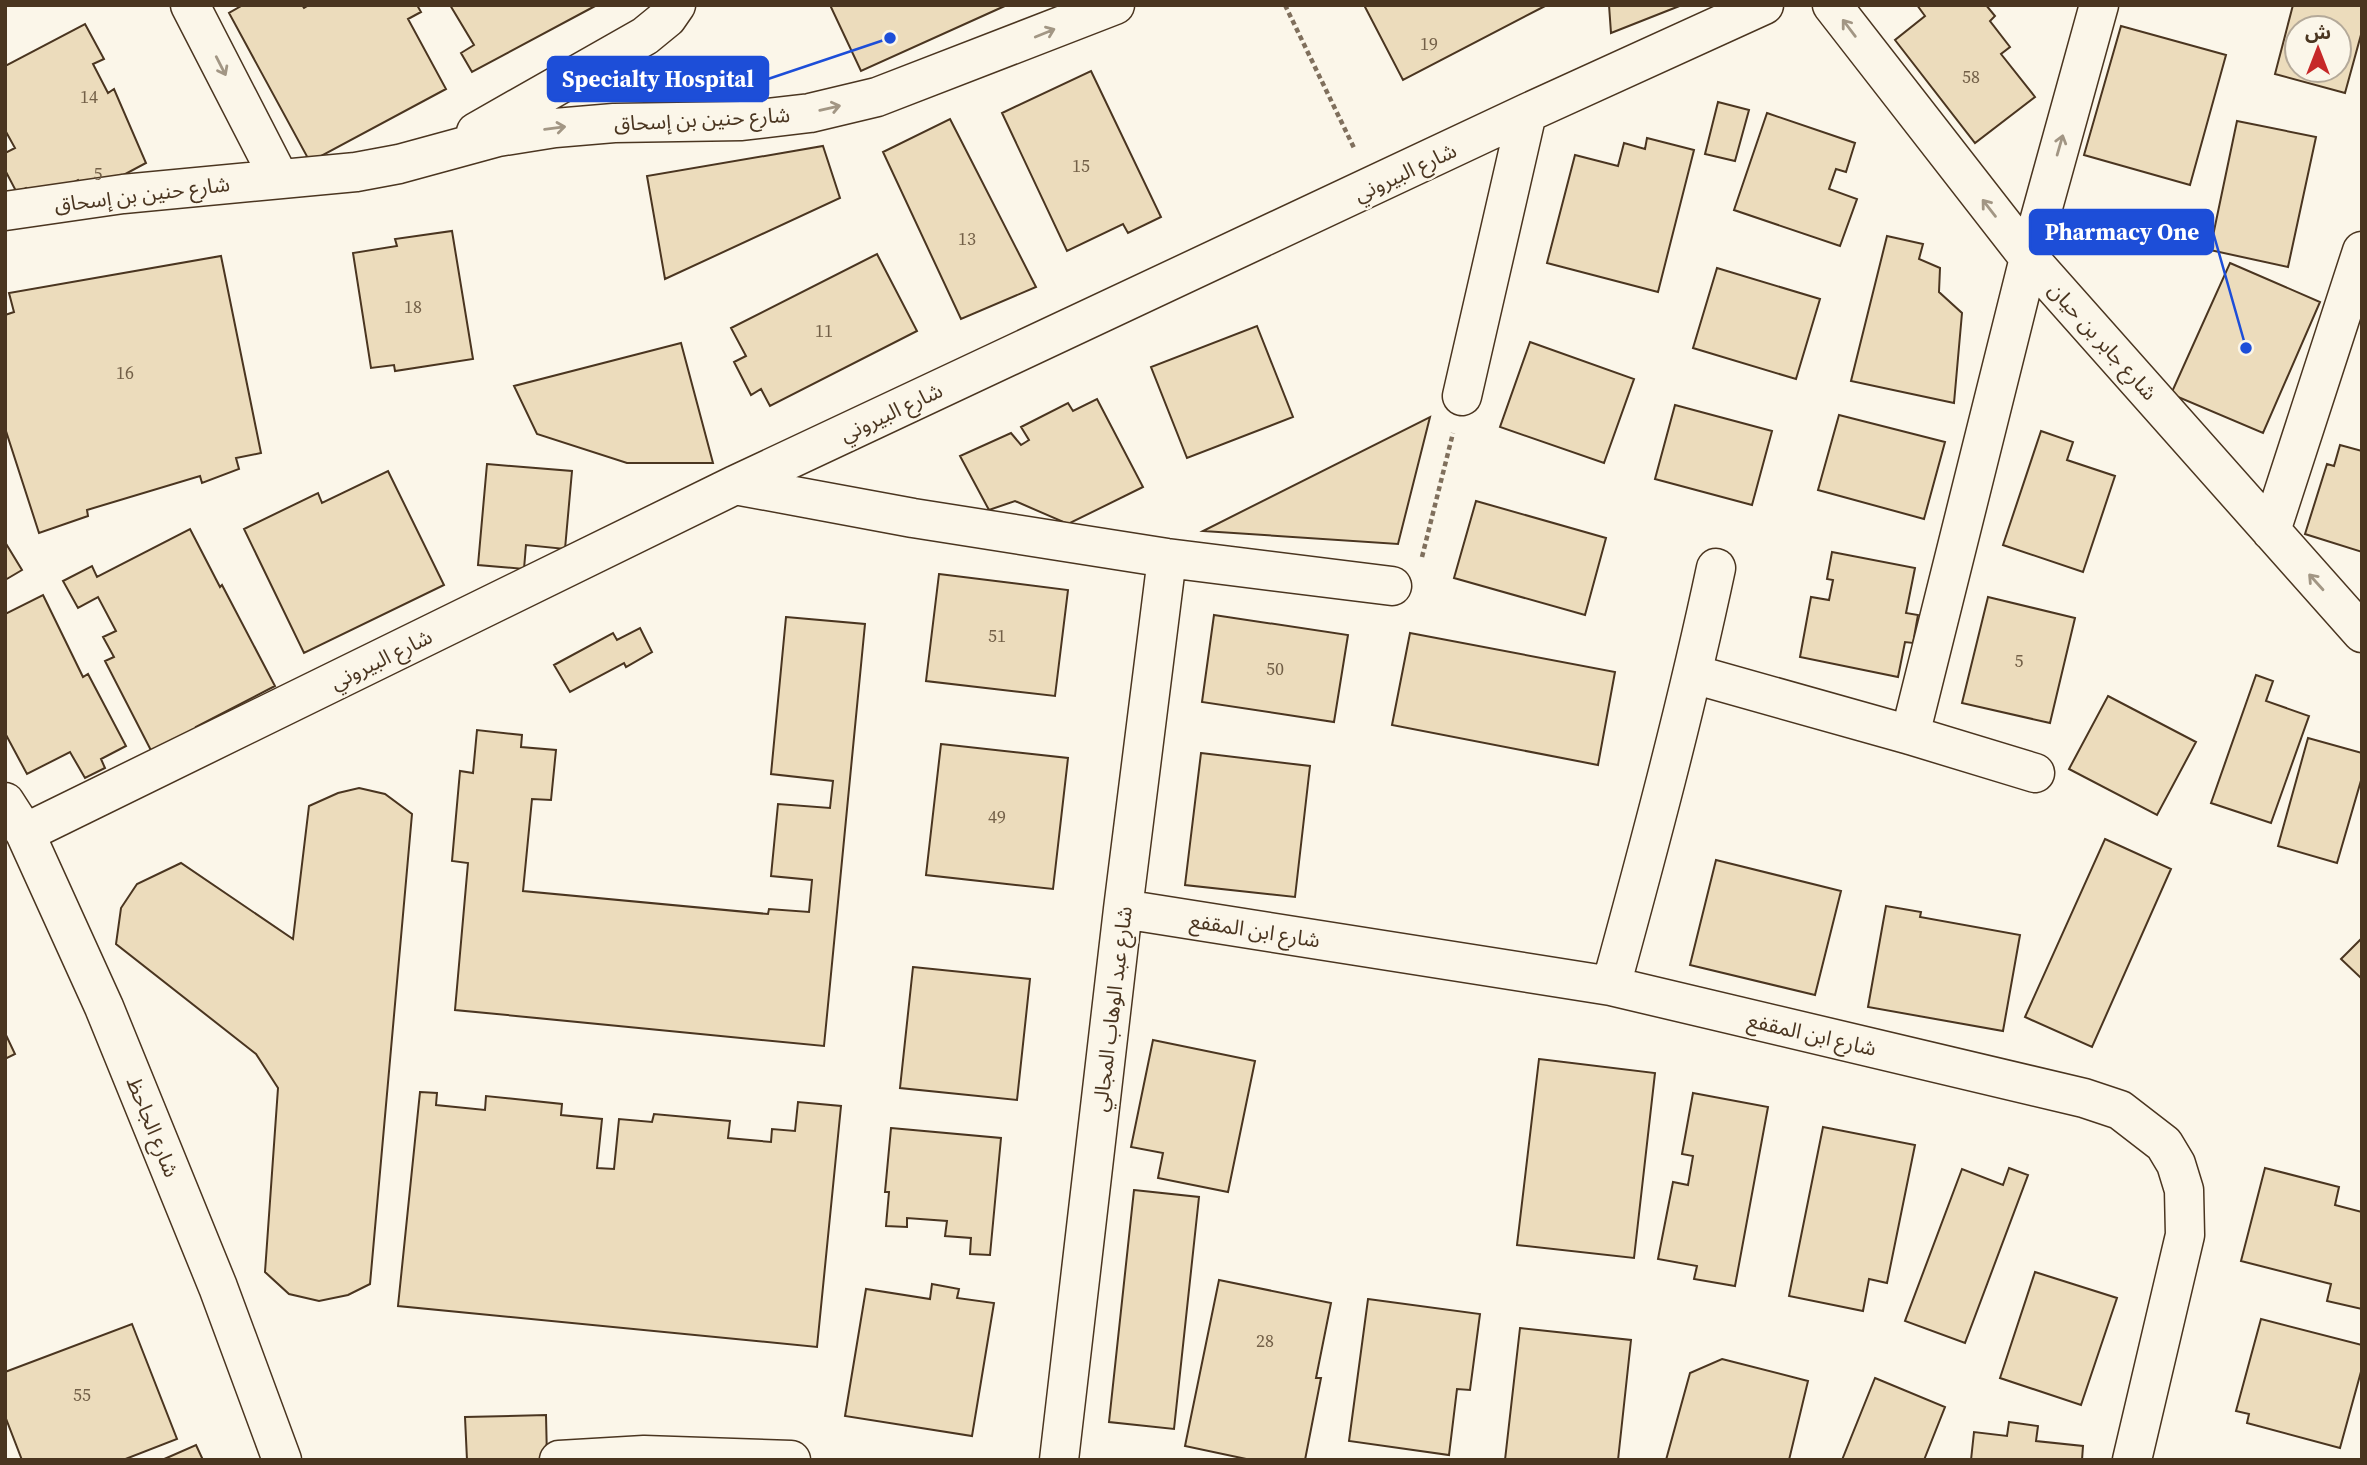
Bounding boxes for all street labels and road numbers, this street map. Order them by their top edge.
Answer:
street label: شارع حنين بن إسحاق [613,100,791,139]
street label: شارع البيروني [1349,136,1462,210]
street label: شارع حنين بن إسحاق [53,169,231,220]
street label: شارع جابر بن حيان [2041,276,2164,407]
street label: شارع البيروني [835,376,948,450]
street label: شارع البيروني [325,622,438,698]
street label: شارع عبد الوهاب المجالي [1085,905,1141,1114]
street label: شارع ابن المقفع [1188,905,1322,956]
street label: شارع ابن المقفع [1745,1005,1879,1064]
street label: شارع الجاحظ [119,1073,186,1182]

